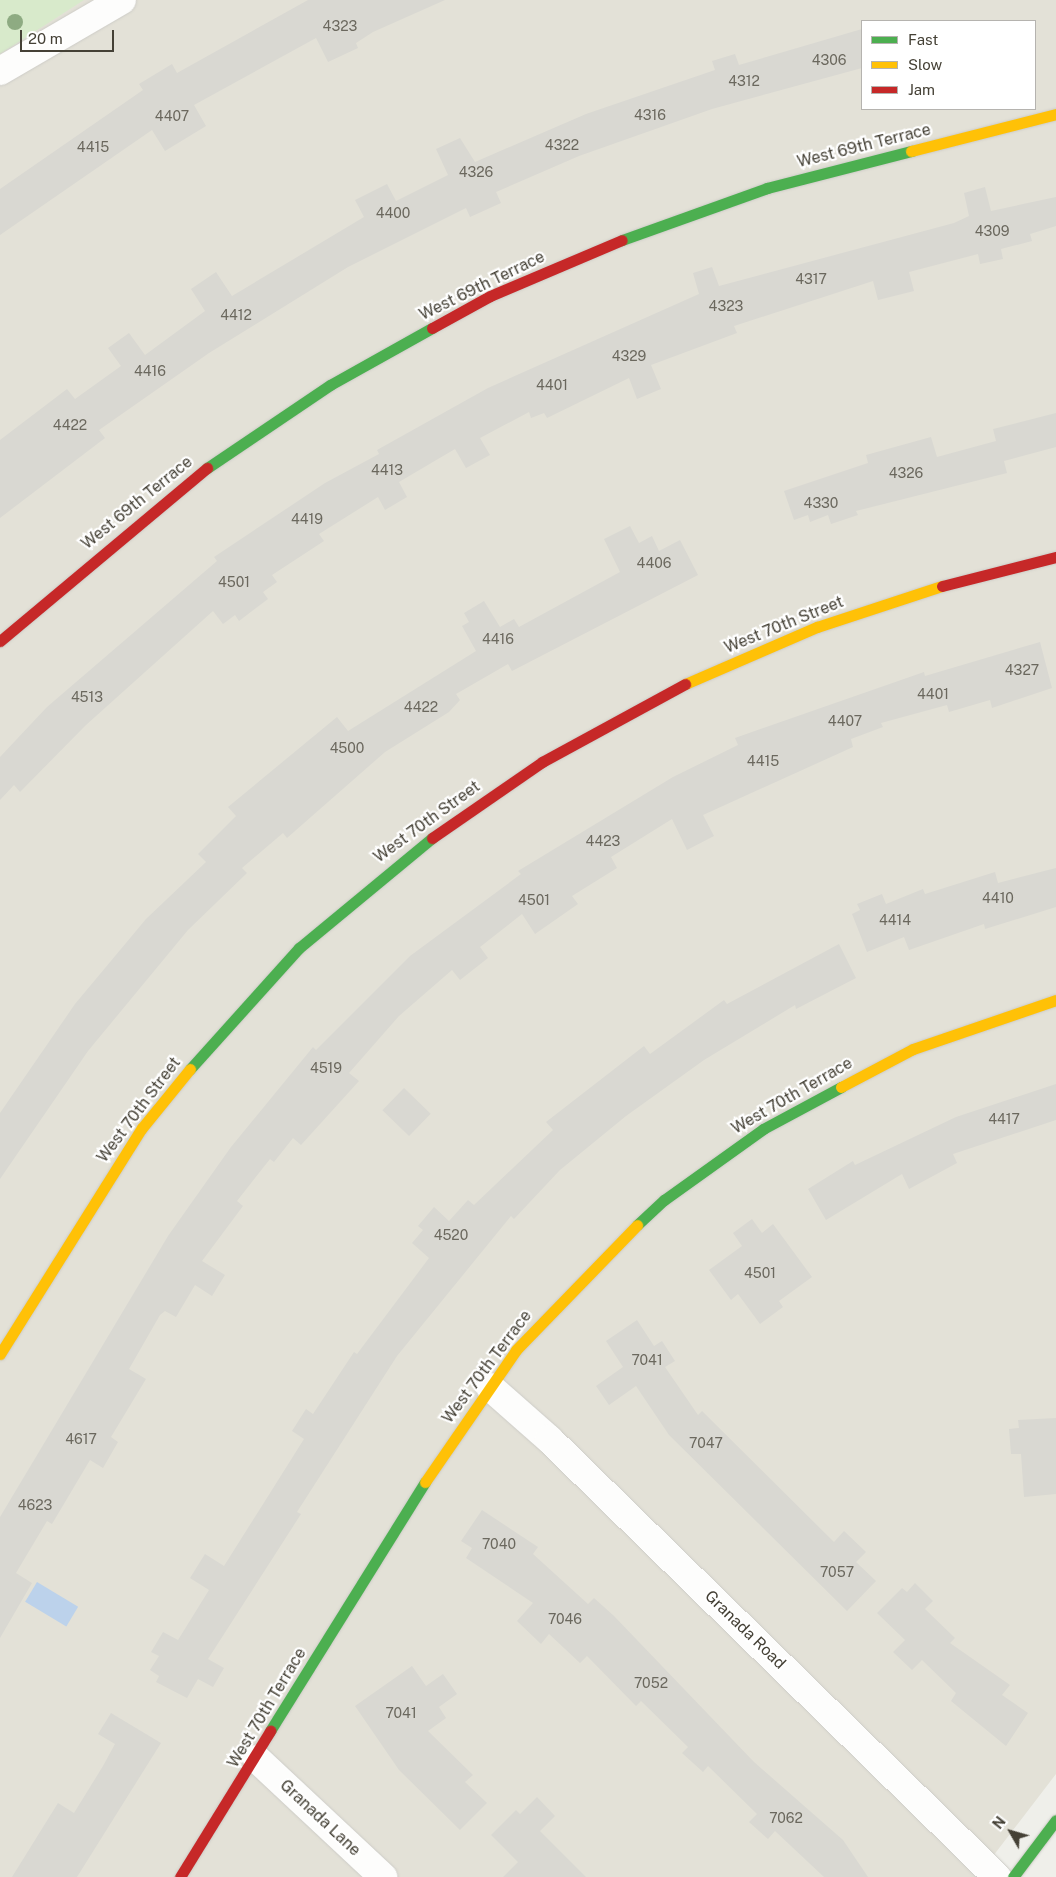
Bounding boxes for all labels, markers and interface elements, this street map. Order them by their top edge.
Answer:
house number: 4323 [323,18,357,34]
scale bar [22,20,116,52]
legend [861,20,1036,110]
text: 20 m [28,30,63,47]
text: Fast [908,31,938,48]
house number: 4306 [812,52,846,68]
text: Slow [908,56,942,73]
house number: 4312 [728,73,760,89]
text: Jam [908,81,935,98]
house number: 4316 [634,107,666,123]
house number: 4407 [155,108,189,124]
street label: West 69th Terrace [795,120,933,172]
house number: 4322 [545,137,579,153]
house number: 4415 [77,139,109,155]
house number: 4326 [459,164,493,180]
house number: 4400 [376,205,410,221]
house number: 4309 [975,223,1009,239]
street label: West 69th Terrace [416,247,548,325]
house number: 4317 [795,271,827,287]
house number: 4323 [709,298,743,314]
house number: 4412 [220,307,252,323]
house number: 4329 [612,348,646,364]
house number: 4416 [134,363,166,379]
house number: 4401 [536,377,568,393]
house number: 4422 [53,417,87,433]
street label: West 69th Terrace [78,452,196,554]
house number: 4413 [371,462,403,478]
house number: 4326 [889,465,923,481]
house number: 4330 [804,495,838,511]
house number: 4419 [291,511,323,527]
house number: 4406 [637,555,671,571]
house number: 4501 [218,574,250,590]
street label: West 70th Street [722,592,846,658]
house number: 4416 [482,631,514,647]
house number: 4327 [1005,662,1039,678]
house number: 4401 [917,686,949,702]
house number: 4513 [71,689,103,705]
house number: 4422 [404,699,438,715]
house number: 4407 [828,713,862,729]
house number: 4500 [330,740,364,756]
house number: 4415 [747,753,779,769]
street label: West 70th Street [370,777,484,867]
house number: 4423 [586,833,620,849]
house number: 4410 [982,890,1014,906]
house number: 4501 [518,892,550,908]
house number: 4414 [879,912,911,928]
street label: West 70th Street [93,1054,185,1166]
street label: West 70th Terrace [728,1054,856,1138]
house number: 4519 [310,1060,342,1076]
house number: 4417 [988,1111,1020,1127]
house number: 4520 [434,1227,468,1243]
house number: 4501 [744,1265,776,1281]
street label: West 70th Terrace [438,1307,536,1427]
house number: 7041 [631,1352,663,1368]
house number: 4617 [65,1431,97,1447]
house number: 7047 [689,1435,723,1451]
house number: 4623 [18,1497,52,1513]
house number: 7040 [482,1536,516,1552]
house number: 7057 [820,1564,854,1580]
street label: Granada Road [701,1587,789,1673]
house number: 7046 [548,1611,582,1627]
street label: West 70th Terrace [224,1645,310,1771]
house number: 7052 [634,1675,668,1691]
house number: 7041 [385,1705,417,1721]
street label: Granada Lane [276,1776,364,1860]
north arrow [986,1807,1036,1857]
house number: 7062 [769,1810,803,1826]
text: N [989,1814,1009,1832]

